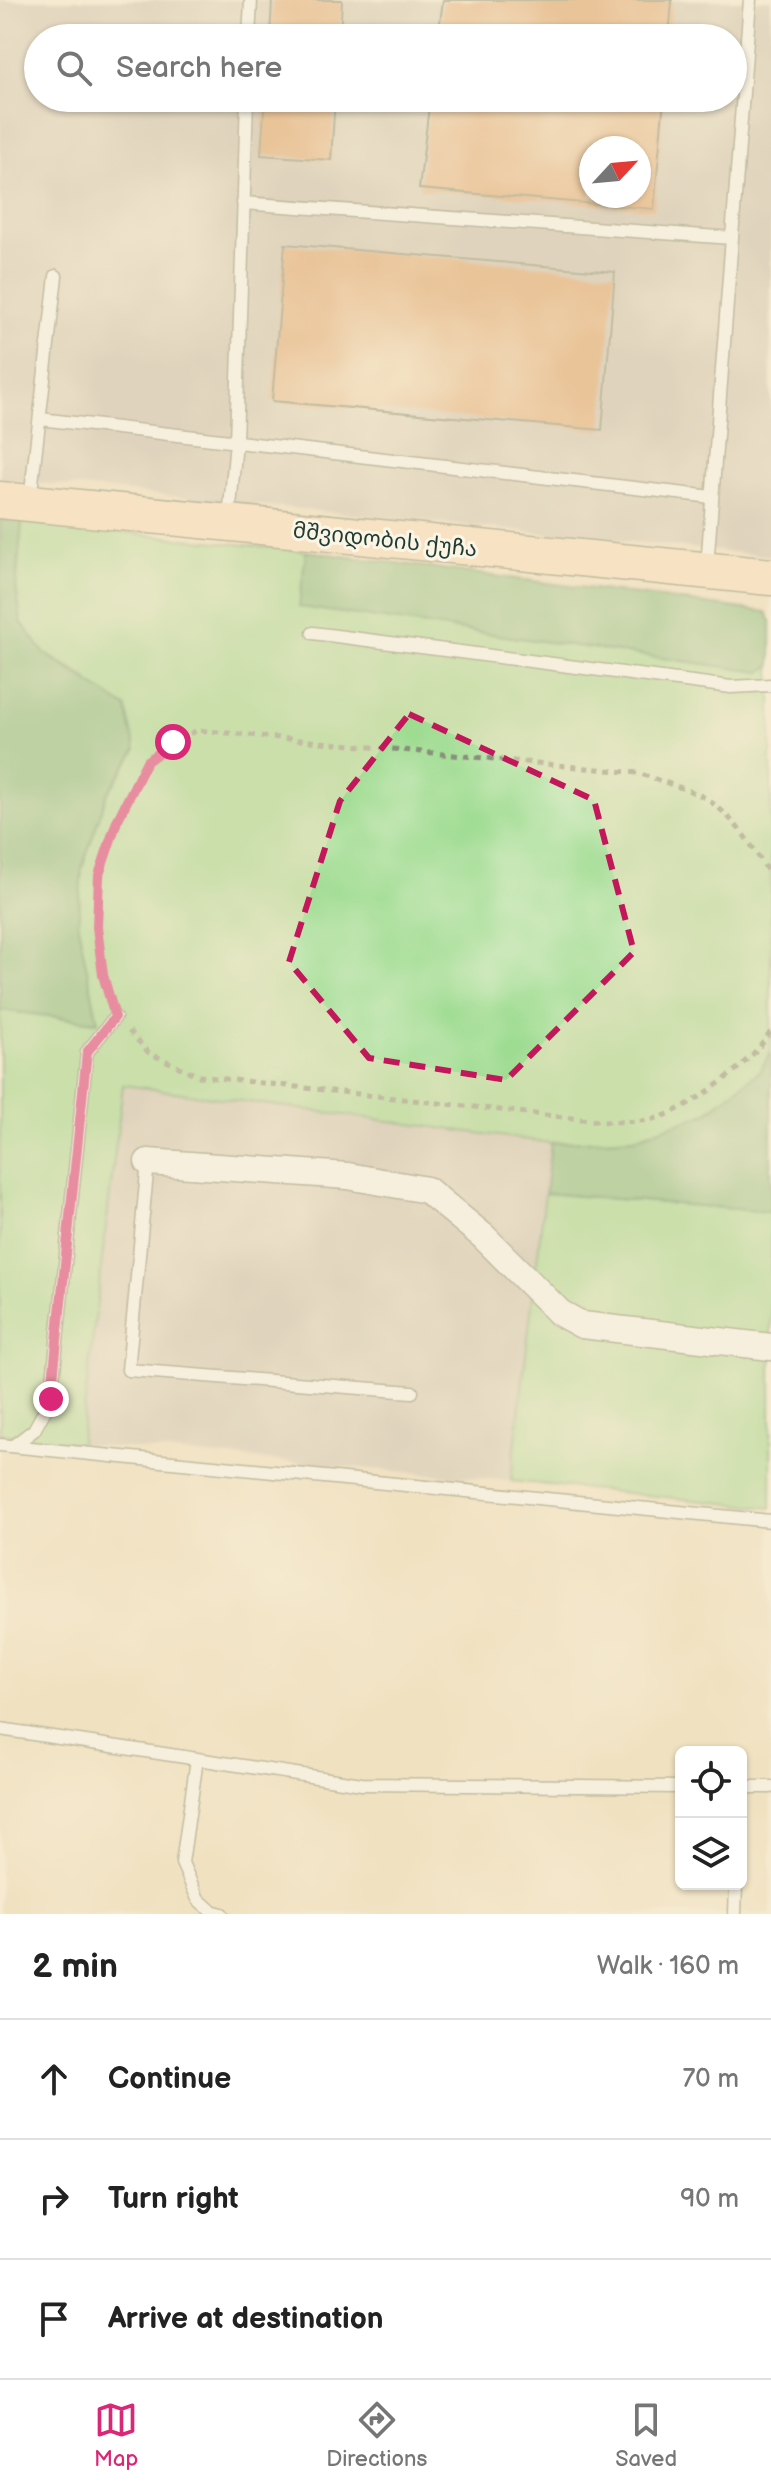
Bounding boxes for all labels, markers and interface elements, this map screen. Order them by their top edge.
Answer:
search box [24,24,747,112]
icon: search [52,46,96,90]
text: Search here [116,50,282,86]
north arrow [579,136,651,208]
street label: მშვიდობის ქუჩა [291,517,478,564]
route start [155,724,191,760]
route end [33,1381,69,1417]
map controls [675,1746,747,1890]
button: locate [675,1746,747,1818]
button: layers [675,1818,747,1890]
text: 2 min [32,1946,118,1987]
text: Walk · 160 m [597,1951,739,1982]
icon: ahead [32,2057,76,2101]
text: Continue [108,2061,231,2097]
text: 70 m [682,2064,739,2095]
icon: right [32,2177,76,2221]
text: Turn right [108,2181,239,2217]
text: 90 m [680,2184,739,2215]
icon: arrive [32,2297,76,2341]
text: Arrive at destination [108,2301,384,2337]
tab: Map [94,2398,138,2473]
tab: Directions [326,2398,427,2473]
tab: Saved [615,2398,677,2473]

